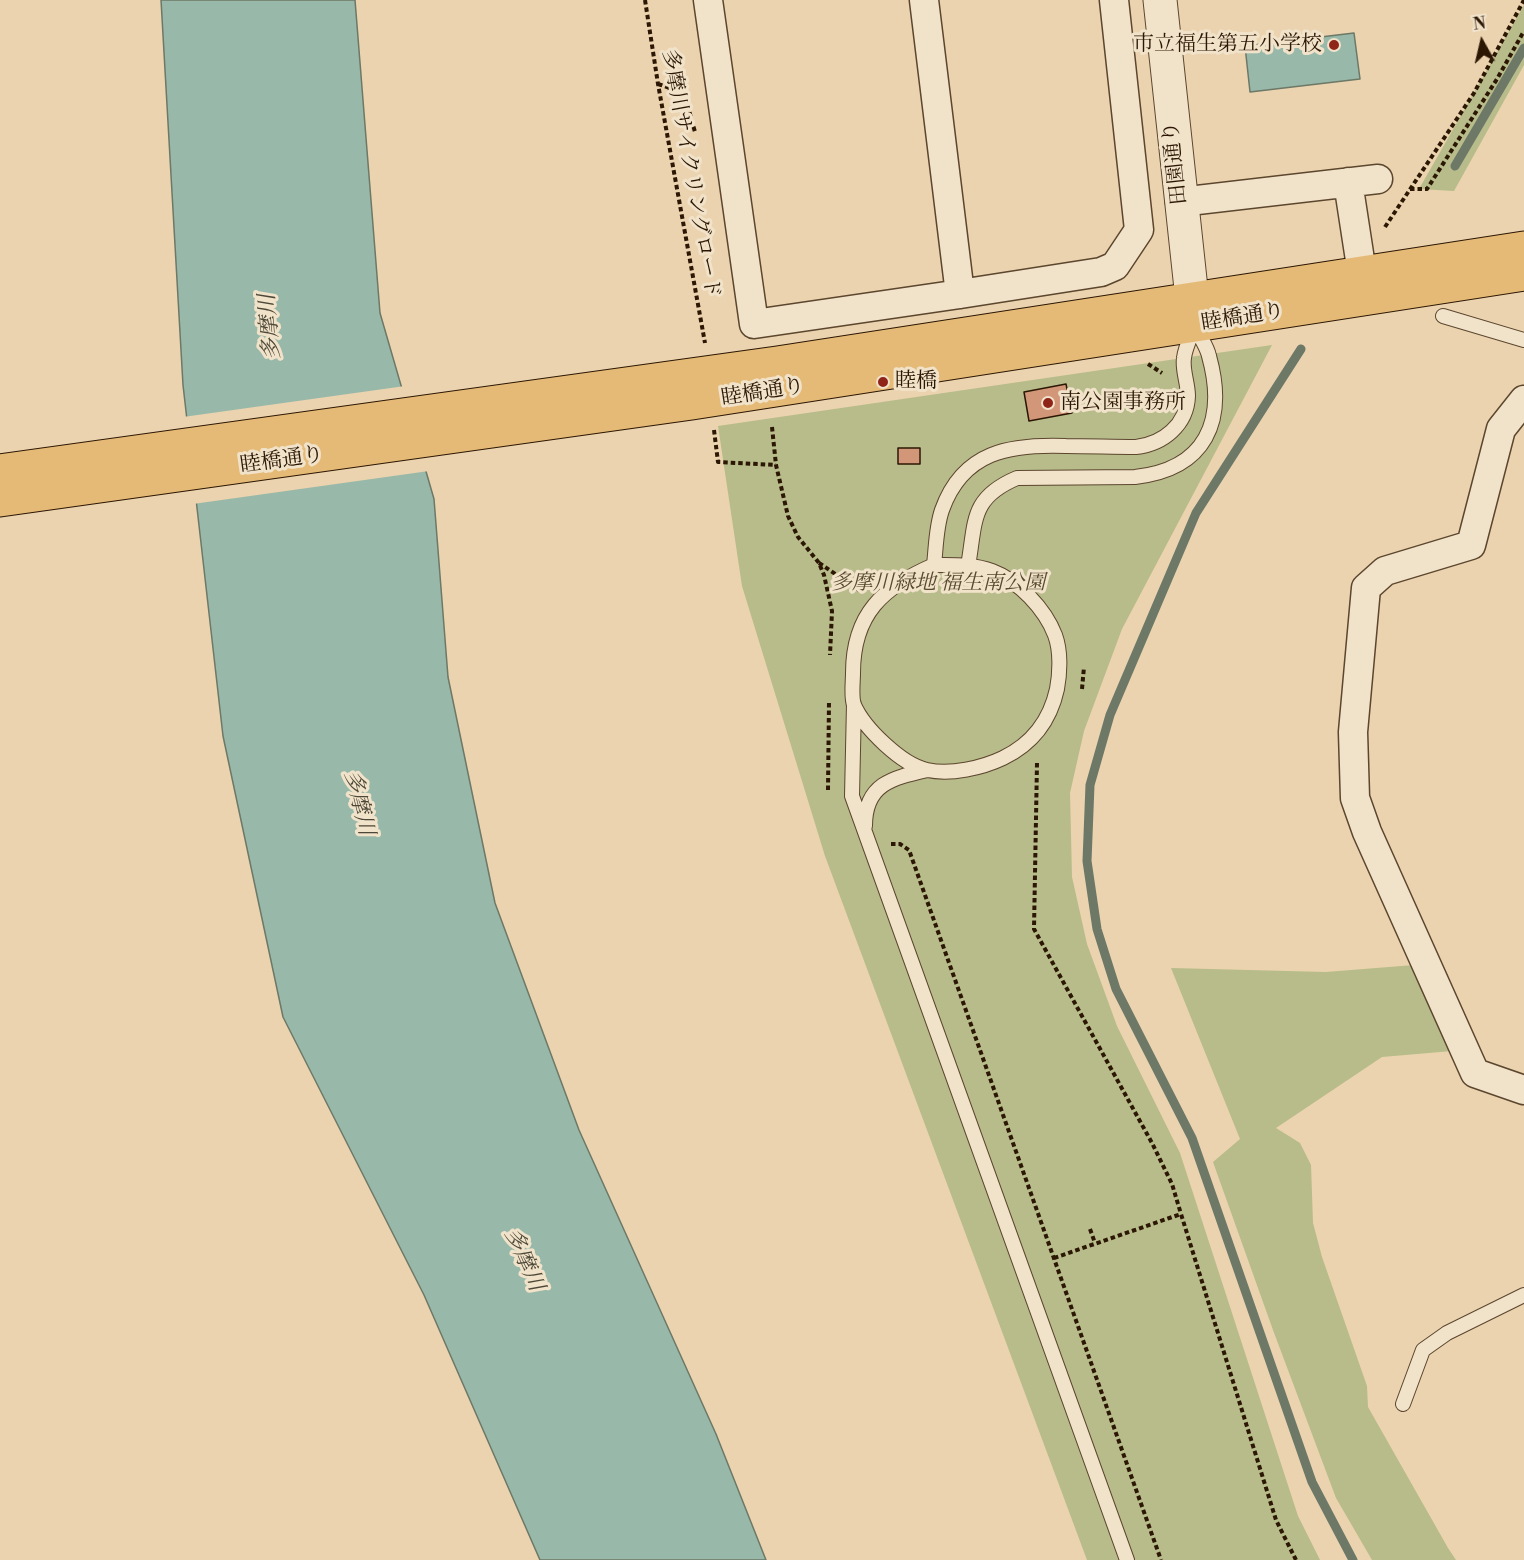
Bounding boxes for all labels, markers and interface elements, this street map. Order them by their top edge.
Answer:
north arrow [1452,12,1512,72]
text: N [1472,13,1487,35]
place label: 市立福生第五小学校 [1133,32,1322,58]
marker: 市立福生第五小学校 [1327,38,1341,52]
street label: 多摩川サイクリングロード [656,48,724,300]
street label: 田園通り [1159,120,1193,206]
water label: 多摩川 [255,293,287,361]
street label: 睦橋通り [1200,299,1286,337]
place label: 睦橋 [895,369,937,395]
street label: 睦橋通り [720,374,806,412]
marker: 睦橋 [876,375,890,389]
place label: 南公園事務所 [1060,390,1186,416]
marker: 南公園事務所 [1041,396,1055,410]
street label: 睦橋通り [239,443,325,479]
park label: 多摩川緑地 福生南公園 [831,571,1045,597]
water label: 多摩川 [337,768,379,838]
water label: 多摩川 [498,1224,548,1296]

